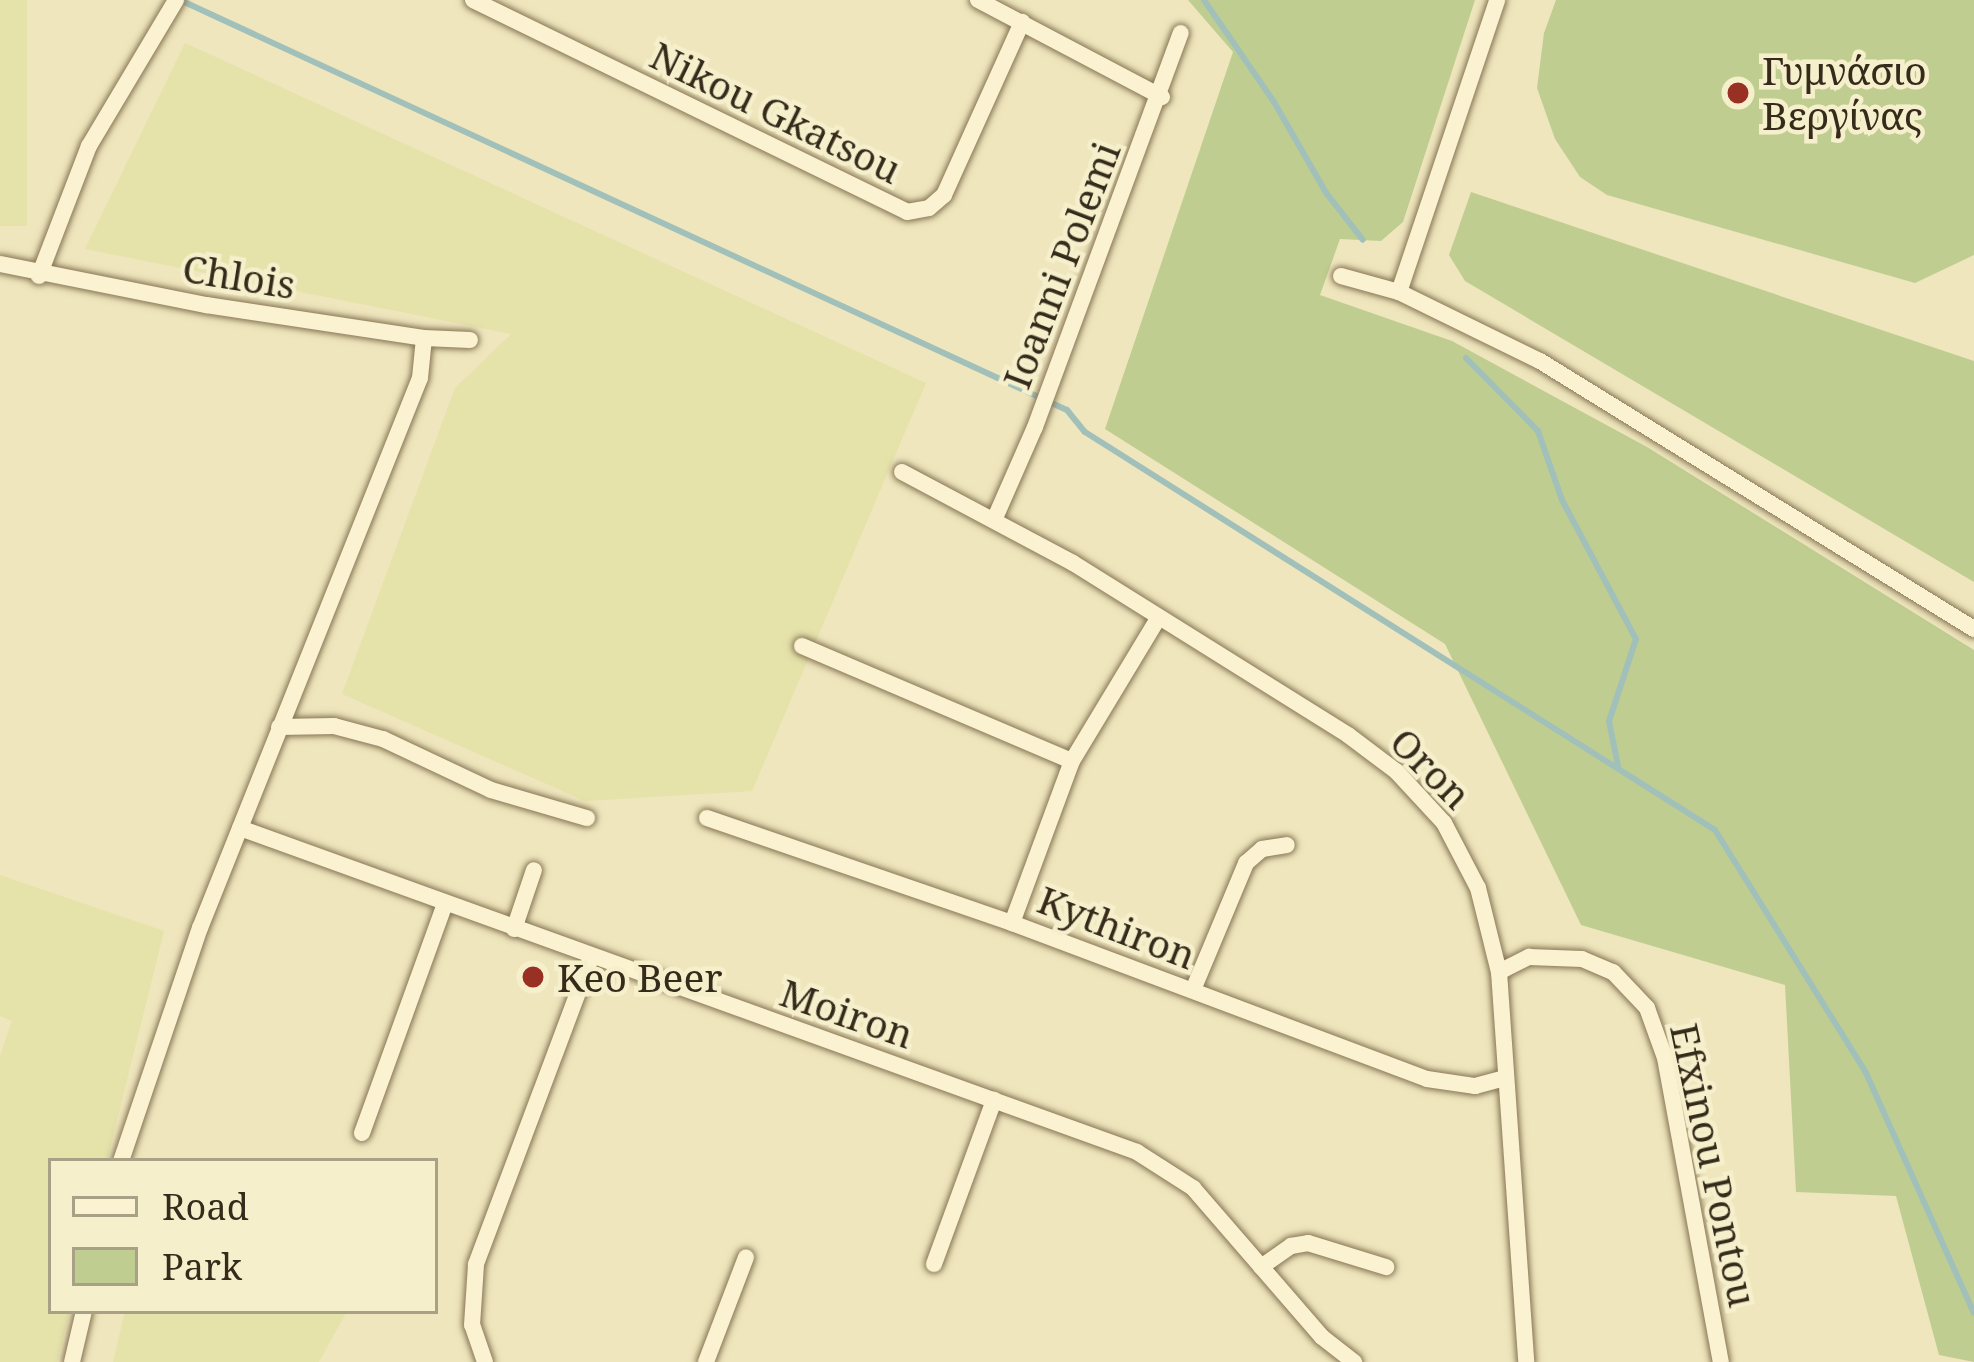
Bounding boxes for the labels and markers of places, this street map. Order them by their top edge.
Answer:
place label: Γυμνάσιο Βεργίνας [1762,48,1927,139]
marker: Γυμνάσιο Βεργίνας [1725,80,1751,106]
place label: Keo Beer [557,954,723,1000]
marker: Keo Beer [520,964,546,990]

